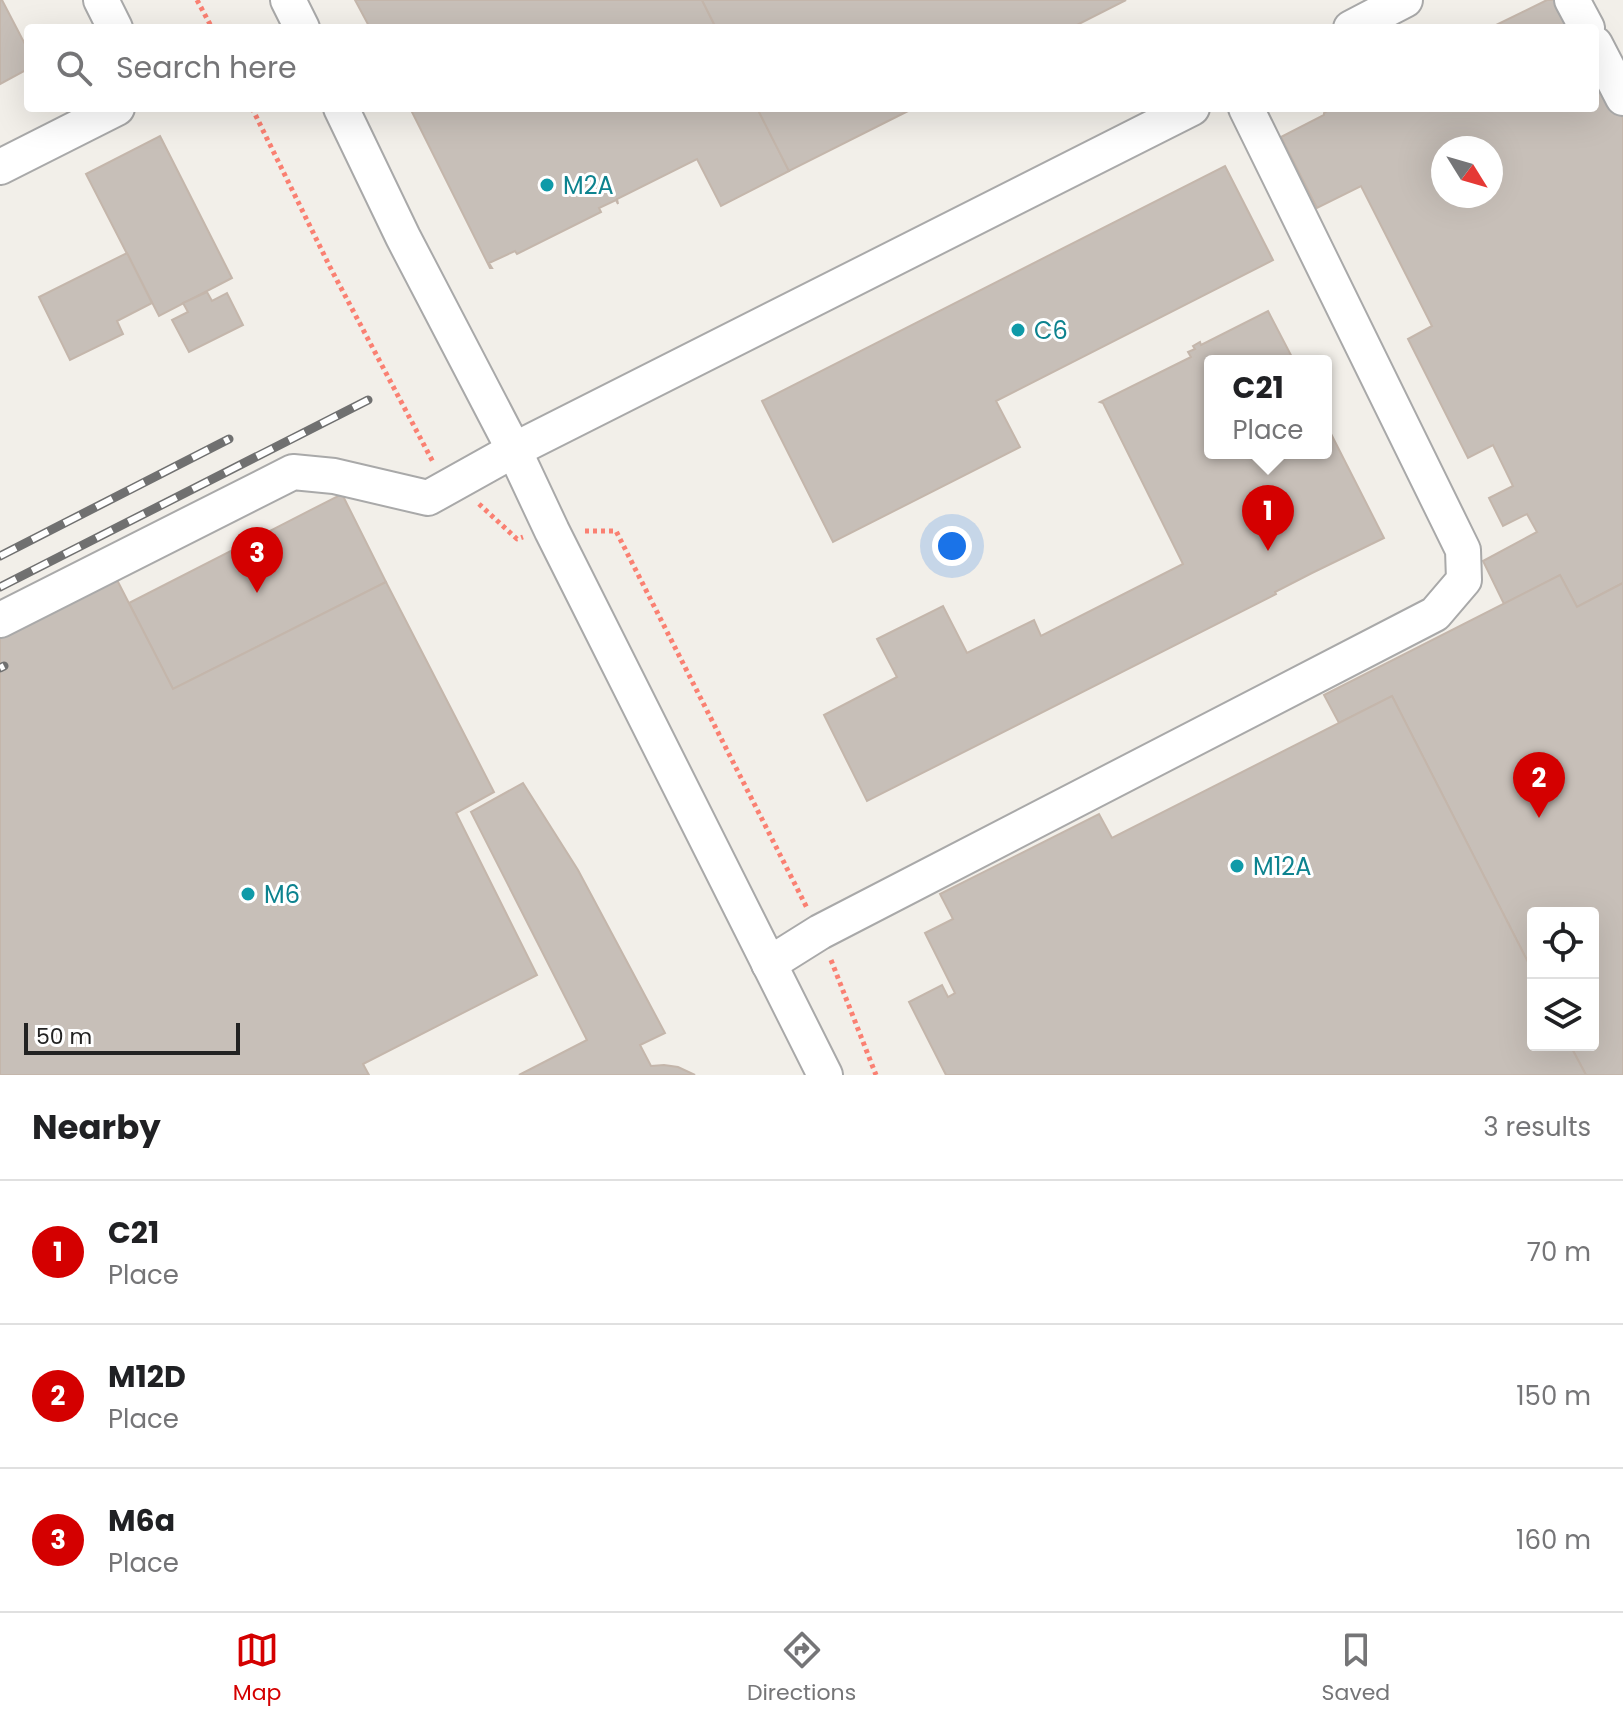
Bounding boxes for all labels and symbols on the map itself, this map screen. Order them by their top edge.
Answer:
north arrow [1431,136,1503,208]
place label: M2A [563,169,614,202]
marker: M2A [538,176,556,194]
place label: C6 [1034,314,1068,347]
marker: C6 [1009,321,1027,339]
pin: 1 [1242,485,1294,551]
your location [932,526,972,566]
pin: 3 [231,527,283,593]
pin: 2 [1513,752,1565,818]
place label: M12A [1253,850,1311,883]
marker: M12A [1228,857,1246,875]
place label: M6 [264,878,300,911]
marker: M6 [239,885,257,903]
scale bar [24,1019,240,1055]

